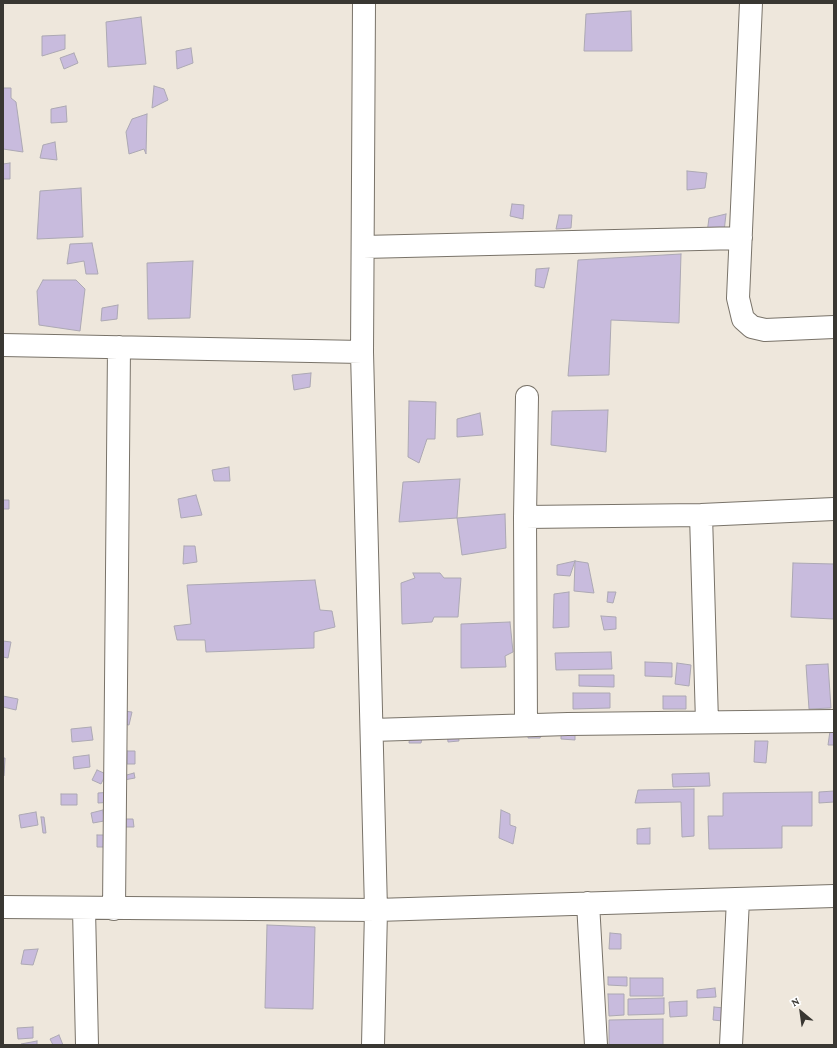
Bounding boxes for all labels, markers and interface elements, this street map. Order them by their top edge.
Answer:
north arrow [781,992,821,1032]
text: N [789,994,801,1009]

